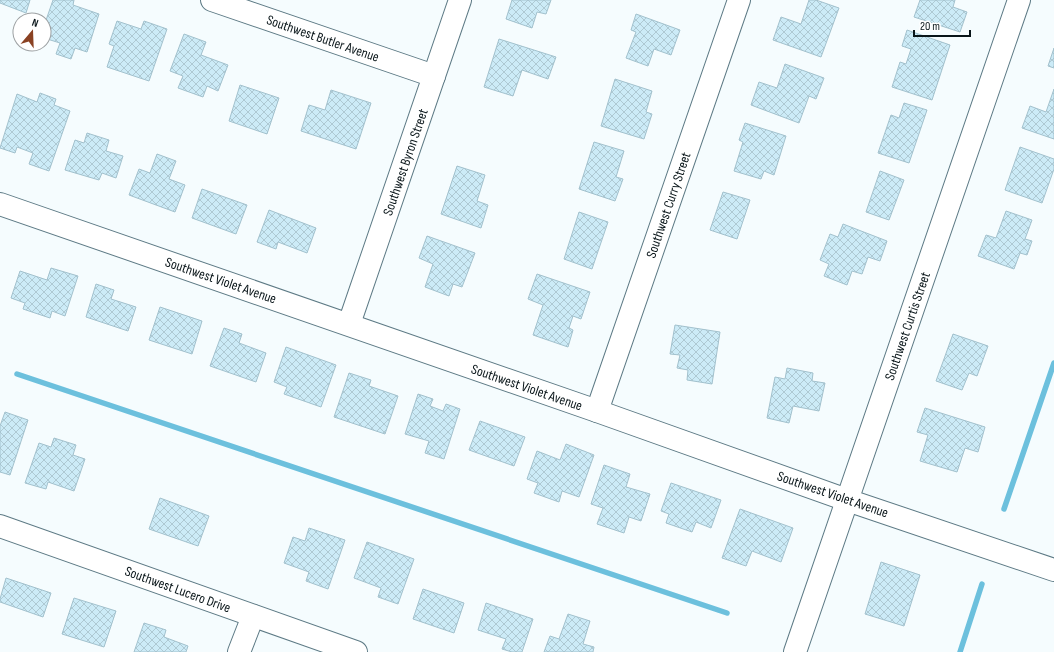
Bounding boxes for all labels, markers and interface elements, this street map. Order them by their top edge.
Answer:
street label: Southwest Butler Avenue [264,11,381,66]
north arrow [12,12,52,52]
scale bar [914,12,970,38]
text: N [30,16,40,30]
text: 20 m [920,19,940,34]
street label: Southwest Byron Street [379,107,432,218]
street label: Southwest Curry Street [642,150,695,260]
street label: Southwest Violet Avenue [163,253,279,307]
street label: Southwest Curtis Street [881,270,934,382]
street label: Southwest Violet Avenue [469,360,585,414]
street label: Southwest Violet Avenue [775,467,891,521]
street label: Southwest Lucero Drive [123,562,233,616]

